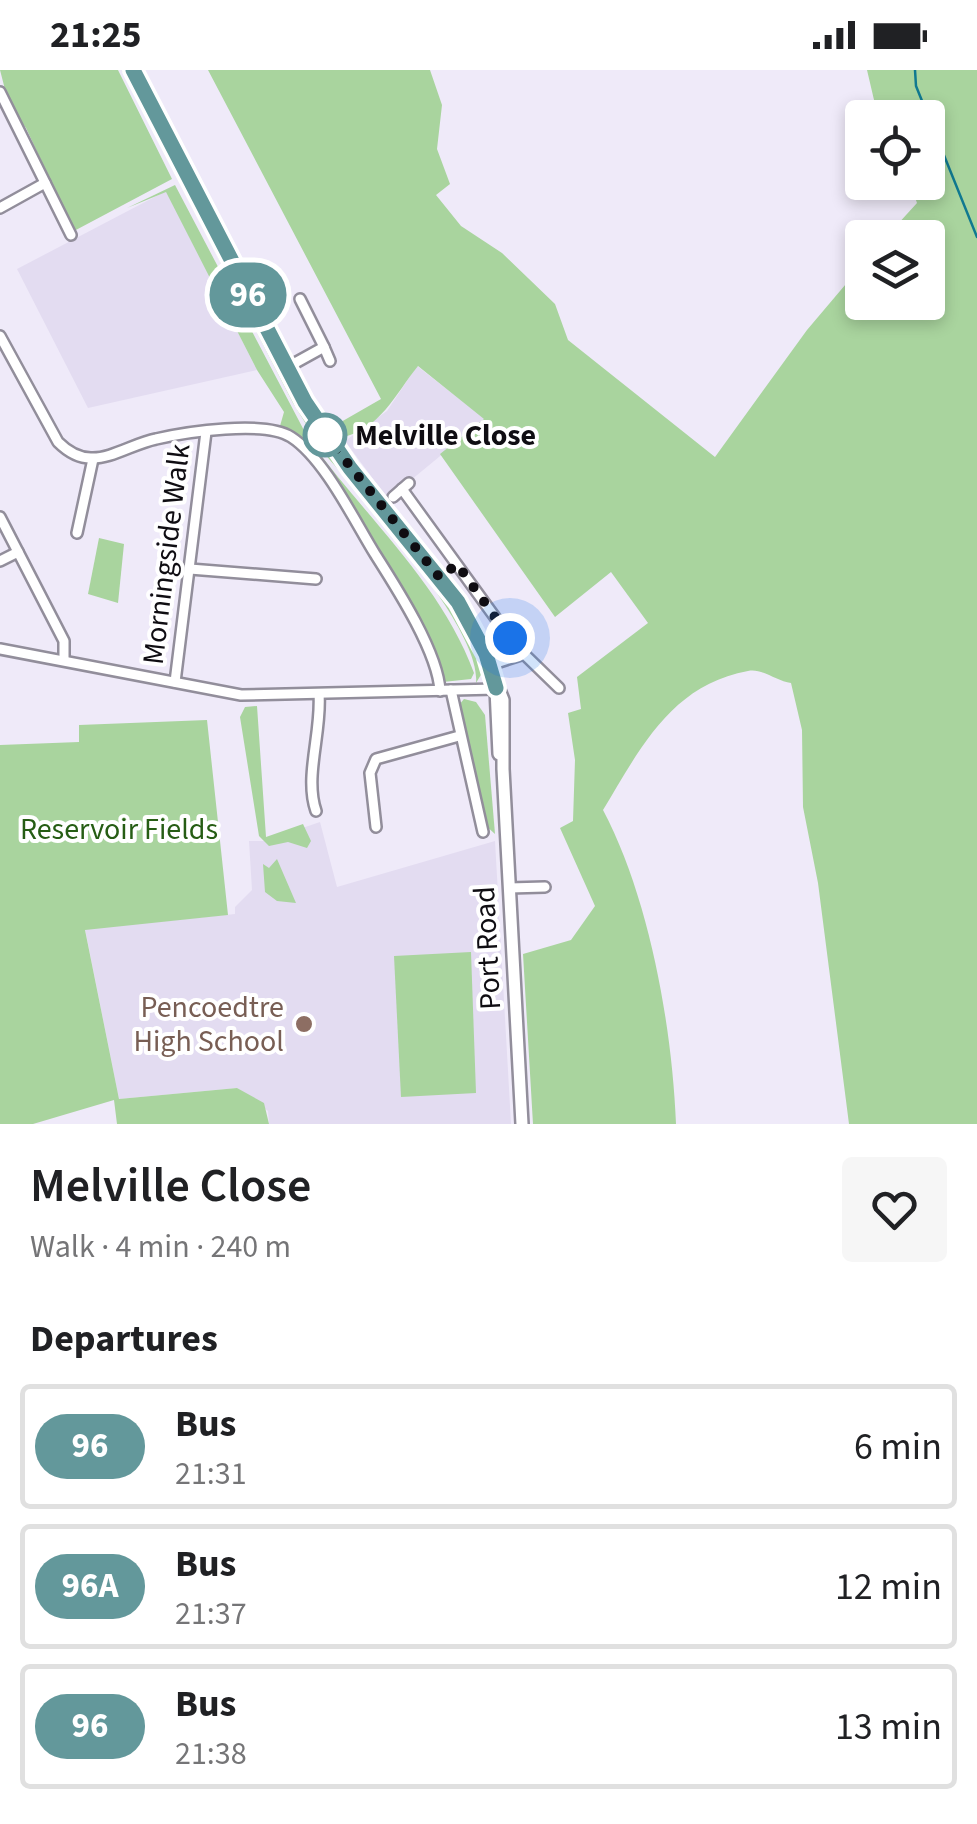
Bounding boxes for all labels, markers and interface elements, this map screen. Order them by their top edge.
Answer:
text: 21:25 [50,8,142,62]
map controls [845,100,945,320]
button: locate [845,100,945,200]
button: layers [845,220,945,320]
line badge: 96 [203,262,293,328]
text: 96 [230,270,266,320]
marker: Melville Close [304,414,346,456]
place label: Melville Close [355,414,536,457]
street label: Morningside Walk [132,441,201,667]
your location [485,613,535,663]
park label: Reservoir Fields [20,808,218,851]
street label: Port Road [463,885,512,1011]
place label: Pencoedtre High School [133,986,284,1063]
marker: Pencoedtre High School [293,1013,315,1035]
text: Melville Close [30,1152,311,1220]
button: heart [842,1157,947,1262]
text: Walk · 4 min · 240 m [30,1224,291,1270]
text: Departures [30,1312,218,1366]
text: Bus [175,1397,236,1451]
text: 6 min [854,1420,942,1474]
text: 96 [72,1421,108,1471]
text: 21:31 [175,1451,247,1497]
text: Bus [175,1537,236,1591]
text: 12 min [835,1560,942,1614]
text: 96A [61,1561,119,1611]
text: 21:37 [175,1591,247,1637]
text: Bus [175,1677,236,1731]
text: 13 min [835,1700,942,1754]
text: 96 [72,1701,108,1751]
text: 21:38 [175,1731,247,1777]

